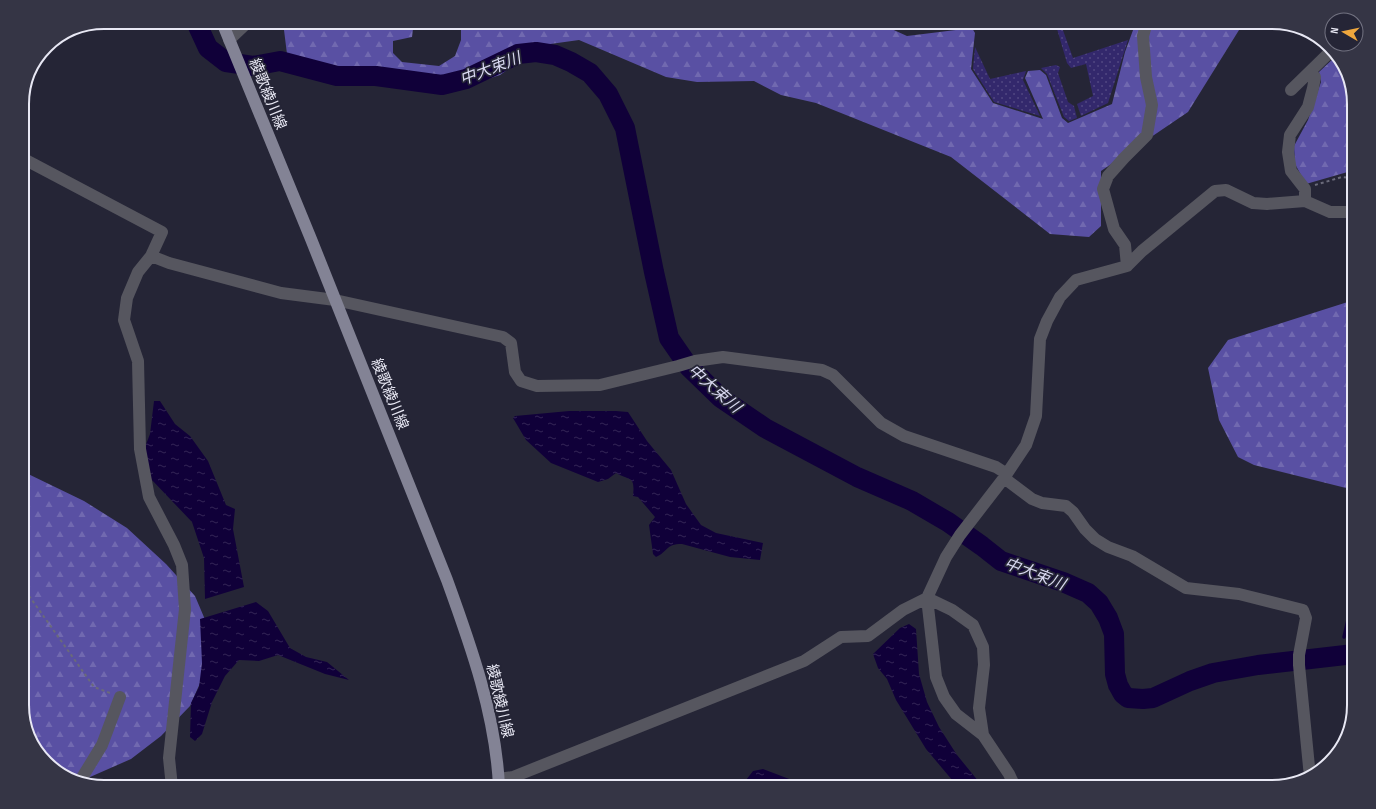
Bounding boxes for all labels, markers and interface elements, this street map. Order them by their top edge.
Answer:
north arrow [1324,12,1364,52]
text: N [1328,26,1342,34]
water label: 中大束川 [457,48,526,90]
street label: 綾歌綾川線 [245,56,290,133]
street label: 綾歌綾川線 [367,356,412,433]
water label: 中大束川 [684,361,746,419]
water label: 中大束川 [1001,554,1070,595]
street label: 綾歌綾川線 [482,662,517,740]

